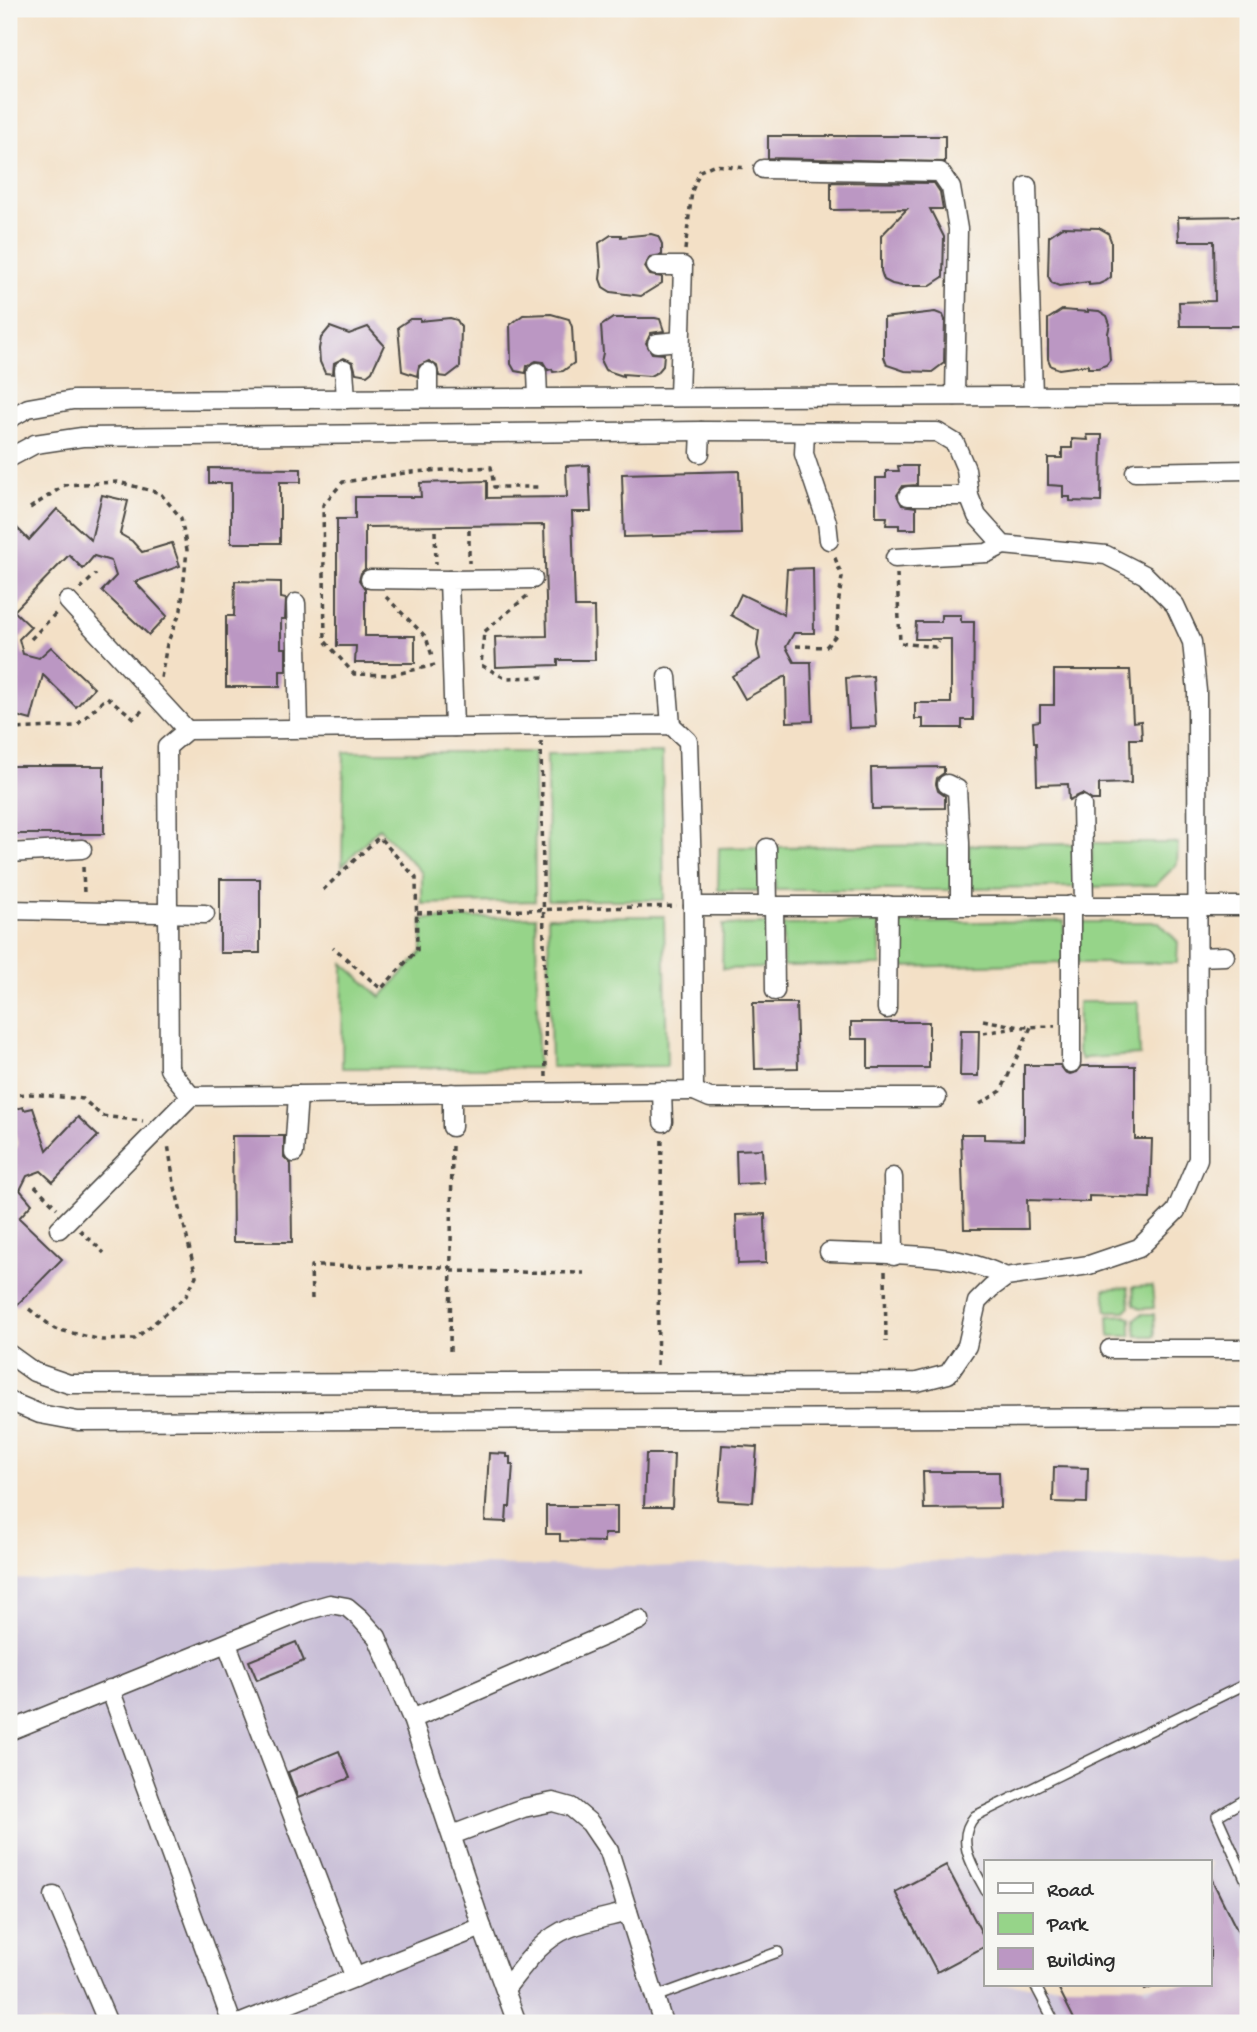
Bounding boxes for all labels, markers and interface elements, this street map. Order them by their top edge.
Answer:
legend [984,1860,1212,1986]
text: Road [1047,1880,1095,1905]
text: Park [1046,1914,1090,1939]
text: Building [1046,1950,1116,1975]

